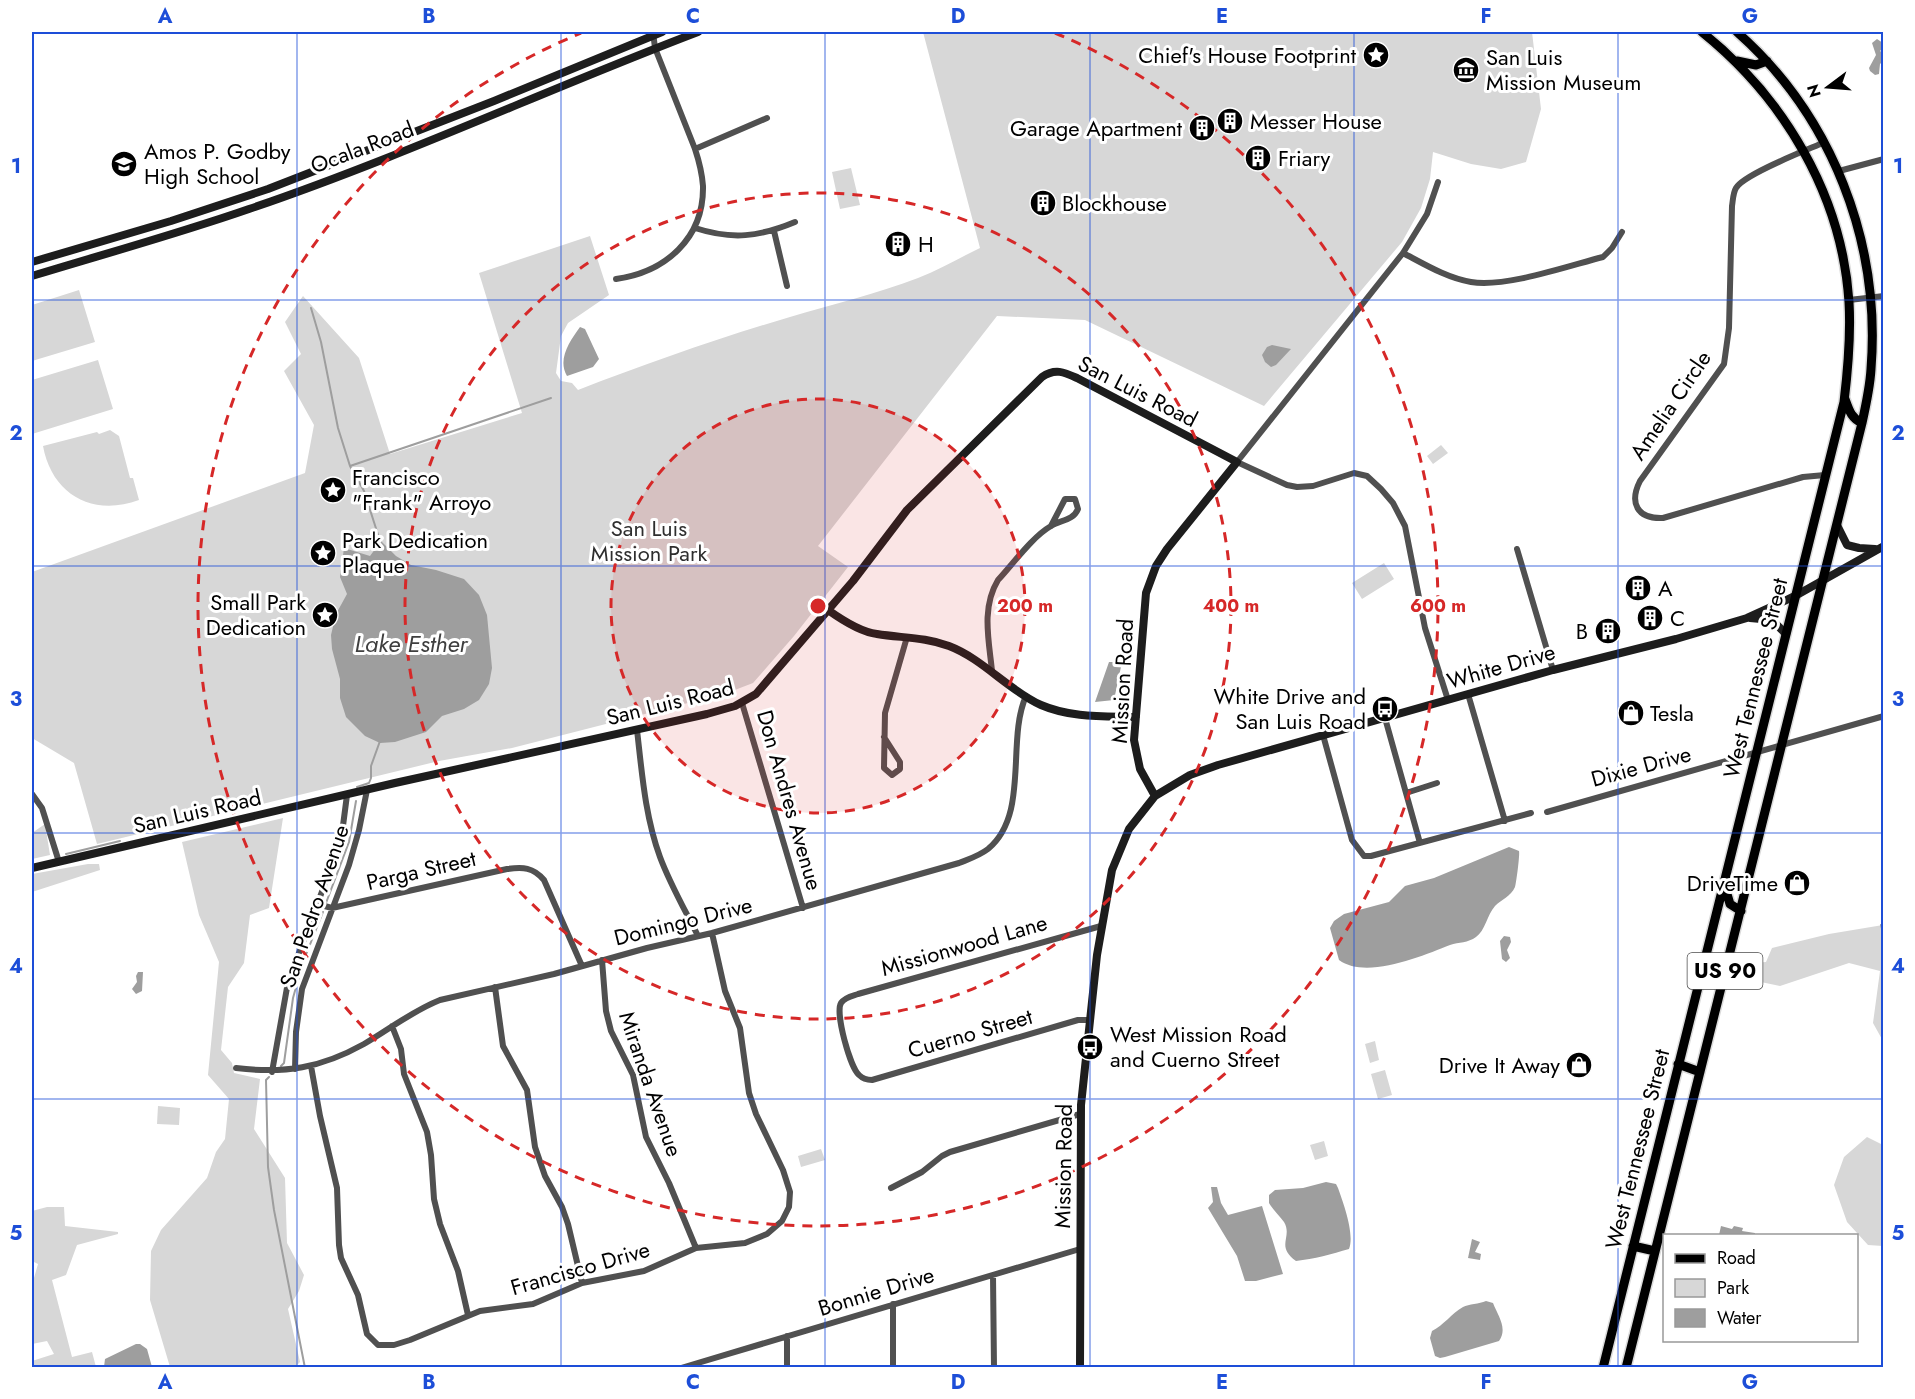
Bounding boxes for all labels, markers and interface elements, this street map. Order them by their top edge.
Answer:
text: A [157,2,173,31]
text: B [422,2,436,31]
text: C [686,2,700,31]
text: D [951,2,965,31]
text: E [1216,2,1228,31]
text: F [1480,2,1492,31]
text: G [1742,2,1758,31]
place label: Chief's House Footprint [1138,39,1357,71]
place icon: Chief's House Footprint [1361,40,1391,70]
place label: San Luis Mission Museum [1486,41,1641,98]
museum icon: San Luis Mission Museum [1451,55,1481,85]
north arrow [1798,57,1858,117]
text: N [1801,82,1827,100]
place label: Messer House [1250,105,1382,137]
building icon: Messer House [1215,106,1245,136]
place label: Garage Apartment [1010,112,1183,144]
street label: Ocala Road [306,113,418,181]
building icon: Garage Apartment [1187,113,1217,143]
place label: Amos P. Godby High School [144,135,291,192]
place label: Friary [1278,142,1331,174]
building icon: Friary [1243,143,1273,173]
school or university icon: Amos P. Godby High School [109,149,139,179]
text: 1 [11,152,21,181]
text: 1 [1893,152,1903,181]
place label: Blockhouse [1062,187,1167,219]
building icon: Blockhouse [1028,188,1058,218]
place label: H [918,228,934,260]
building icon: H [883,229,913,259]
street label: Amelia Circle [1622,344,1718,466]
street label: San Luis Road [1073,347,1203,435]
text: 2 [9,419,23,448]
text: 2 [1891,419,1905,448]
place label: Francisco "Frank" Arroyo [352,461,491,518]
place icon: Francisco "Frank" Arroyo [318,475,348,505]
park label: San Luis Mission Park [591,512,707,569]
place label: Park Dedication Plaque [342,524,488,581]
place icon: Park Dedication Plaque [308,538,338,568]
place label: A [1658,572,1673,604]
building icon: A [1623,573,1653,603]
street label: West Tennessee Street [1715,574,1796,782]
place label: Small Park Dedication [206,586,306,643]
text: 200 m [997,593,1053,619]
text: 400 m [1203,593,1259,619]
text: 600 m [1410,593,1466,619]
centre of rings [808,596,828,616]
place icon: Small Park Dedication [310,600,340,630]
place label: C [1670,602,1685,634]
building icon: C [1635,603,1665,633]
place label: B [1576,615,1588,647]
building icon: B [1593,616,1623,646]
street label: Mission Road [1103,618,1141,744]
water label: Lake Esther [355,626,469,661]
street label: White Drive [1443,635,1559,697]
street label: San Luis Road [603,671,737,733]
place label: White Drive and San Luis Road [1214,680,1366,737]
text: 3 [10,685,22,714]
text: 3 [1892,685,1904,714]
bus stop icon: White Drive and San Luis Road [1370,694,1400,724]
place label: Tesla [1650,697,1694,729]
shop icon: Tesla [1616,698,1646,728]
street label: Don Andres Avenue [749,706,831,894]
street label: Dixie Drive [1587,737,1695,795]
street label: San Luis Road [130,781,264,841]
street label: San Pedro Avenue [271,820,357,992]
street label: Parga Street [363,842,480,898]
place label: DriveTime [1687,867,1778,899]
shop icon: DriveTime [1782,868,1812,898]
street label: Domingo Drive [610,888,756,954]
street label: Missionwood Lane [877,906,1051,984]
text: 4 [9,952,23,981]
text: 4 [1891,952,1905,981]
road number: US 90 [1688,953,1762,989]
street label: Cuerno Street [904,1000,1037,1066]
street label: Miranda Avenue [611,1007,691,1161]
place label: West Mission Road and Cuerno Street [1110,1018,1287,1075]
bus stop icon: West Mission Road and Cuerno Street [1075,1032,1105,1062]
street label: West Tennessee Street [1597,1045,1678,1253]
place label: Drive It Away [1439,1049,1560,1081]
shop icon: Drive It Away [1564,1050,1594,1080]
street label: Mission Road [1046,1103,1080,1229]
text: 5 [10,1219,23,1248]
text: 5 [1892,1219,1905,1248]
street label: Francisco Drive [507,1233,653,1303]
legend [1663,1234,1858,1342]
text: Road [1717,1245,1756,1271]
street label: Bonnie Drive [814,1258,938,1324]
text: Park [1717,1275,1749,1301]
text: Water [1717,1305,1762,1331]
text: A [157,1368,173,1397]
text: B [422,1368,436,1397]
text: C [686,1368,700,1397]
text: D [951,1368,965,1397]
text: E [1216,1368,1228,1397]
text: F [1480,1368,1492,1397]
text: G [1742,1368,1758,1397]

